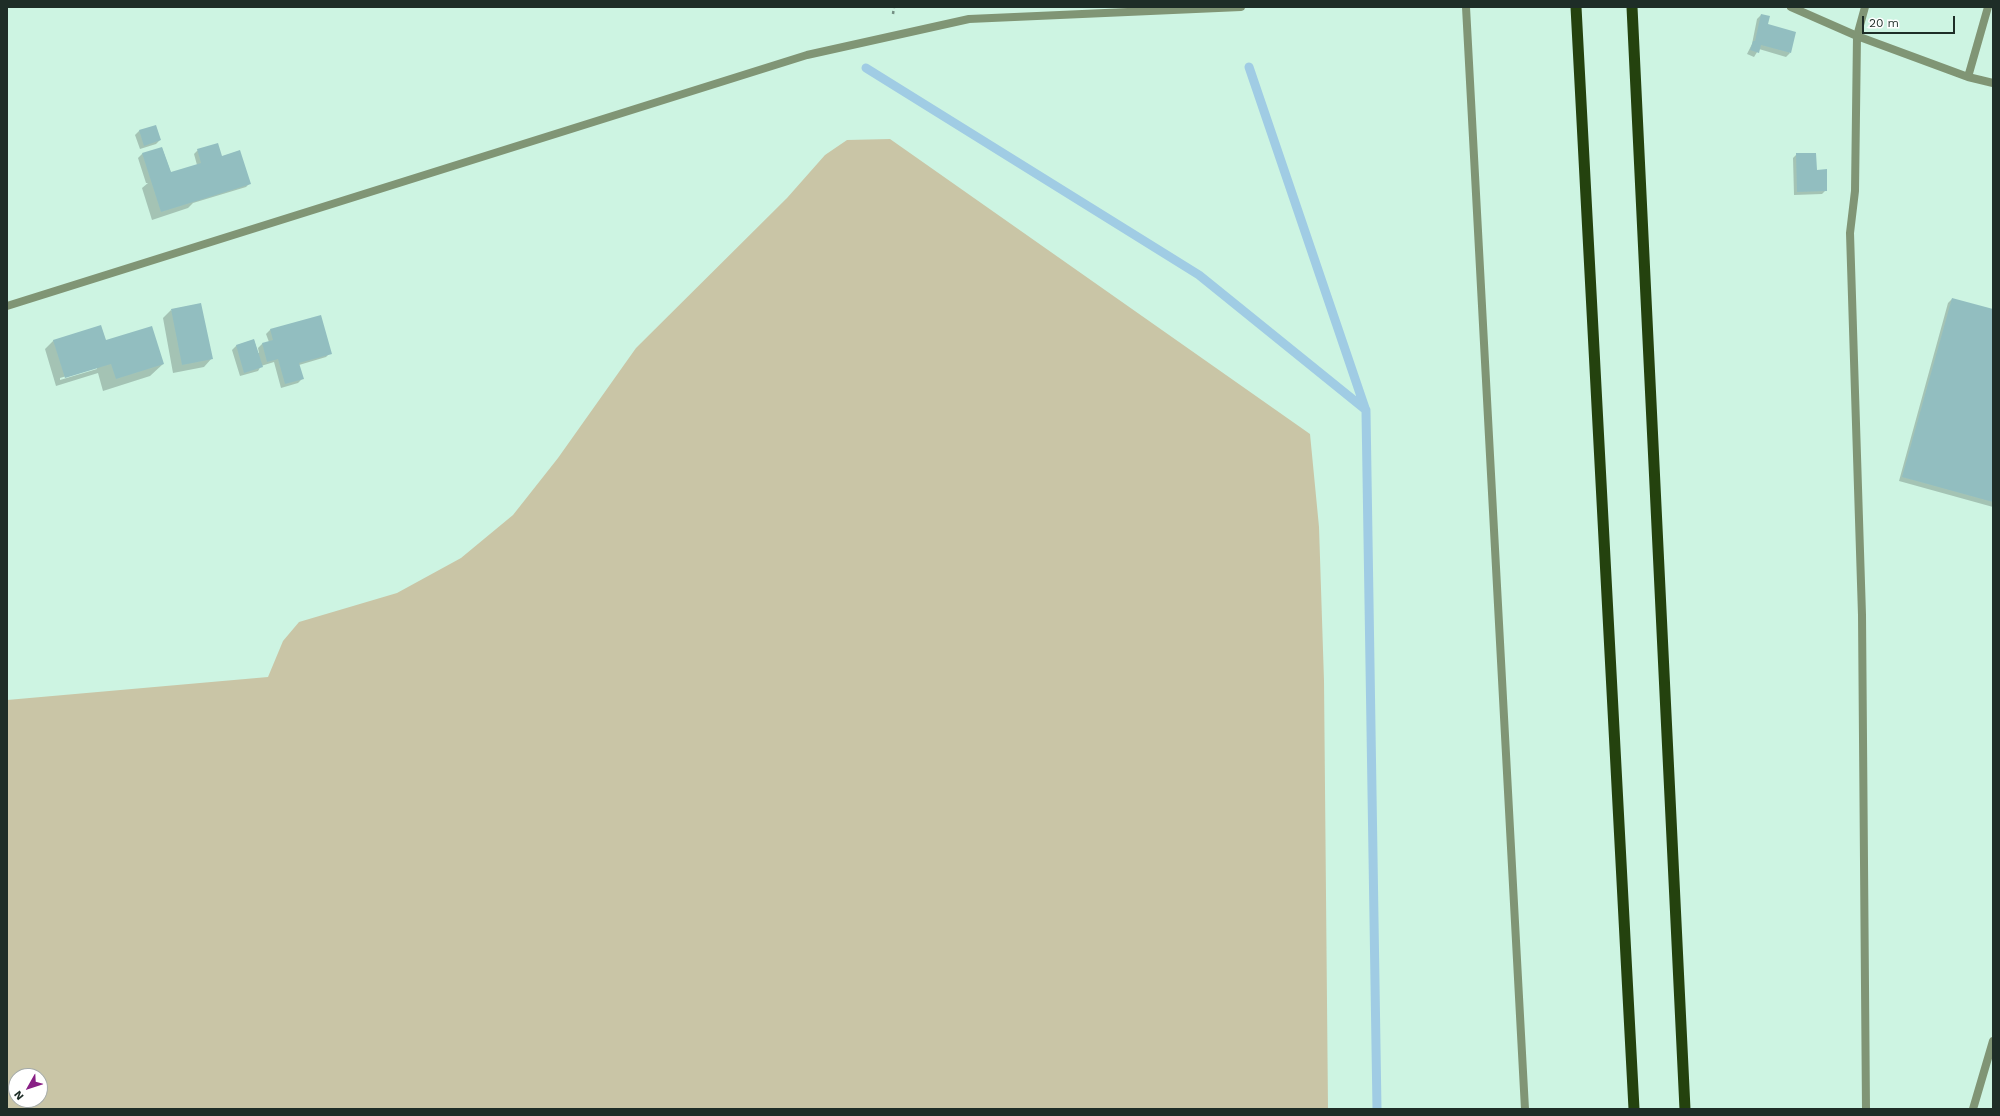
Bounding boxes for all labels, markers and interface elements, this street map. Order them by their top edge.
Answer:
scale bar [1864,8,1957,34]
text: 20 m [1869,16,1899,30]
north arrow [8,1068,48,1108]
text: N [11,1088,27,1102]

